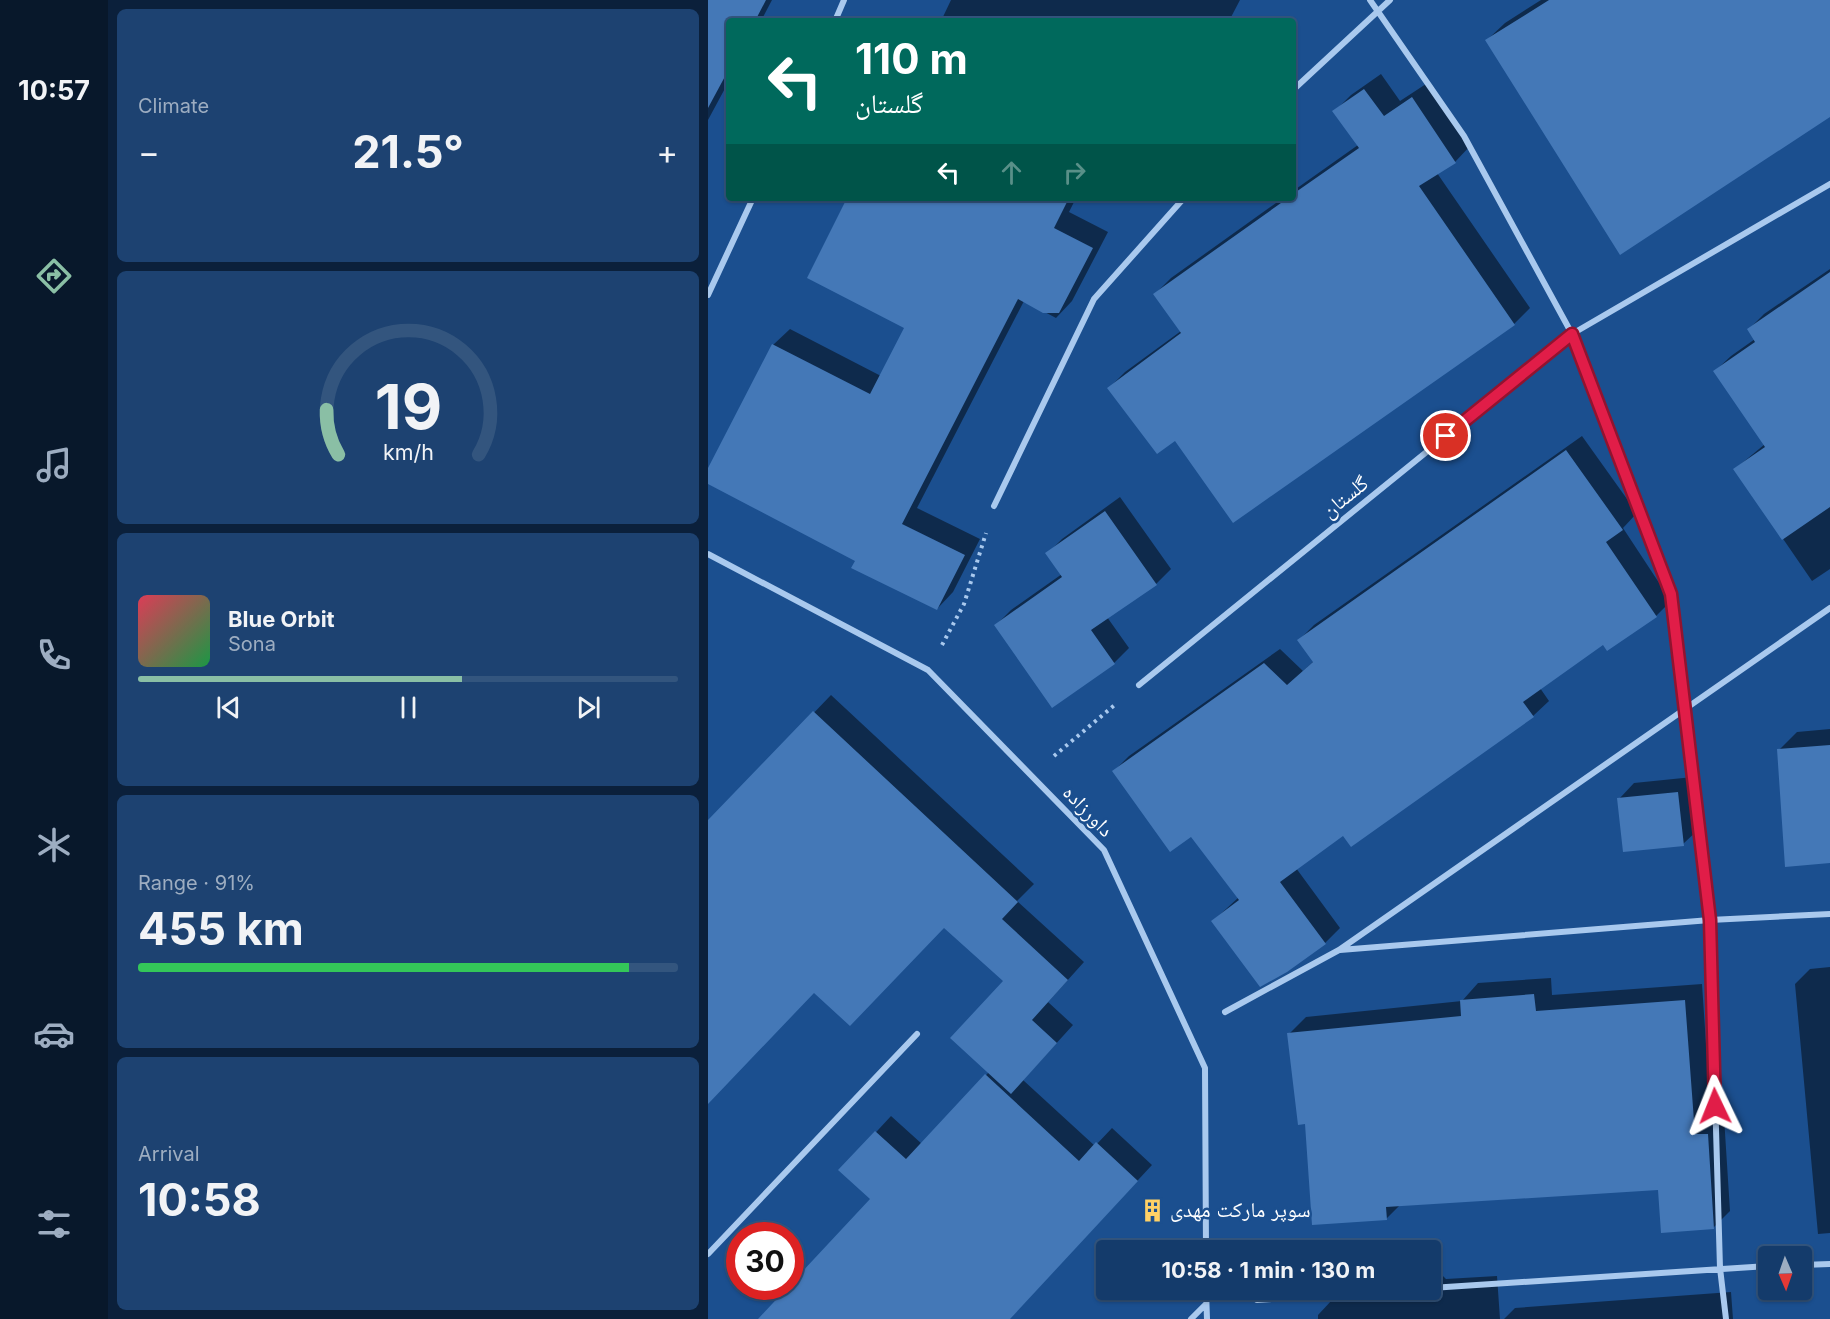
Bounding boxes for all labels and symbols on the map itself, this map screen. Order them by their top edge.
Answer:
pin [1420,410,1471,461]
street label: گلستان [1316,470,1373,523]
street label: داورزاده [1058,780,1119,842]
position arrow [1683,1074,1747,1138]
building icon: سوپر مارکت مهدی [1139,1197,1165,1223]
place label: سوپر مارکت مهدی [1170,1197,1311,1222]
speed limit sign: 30 [726,1222,804,1300]
north arrow [1758,1246,1812,1300]

